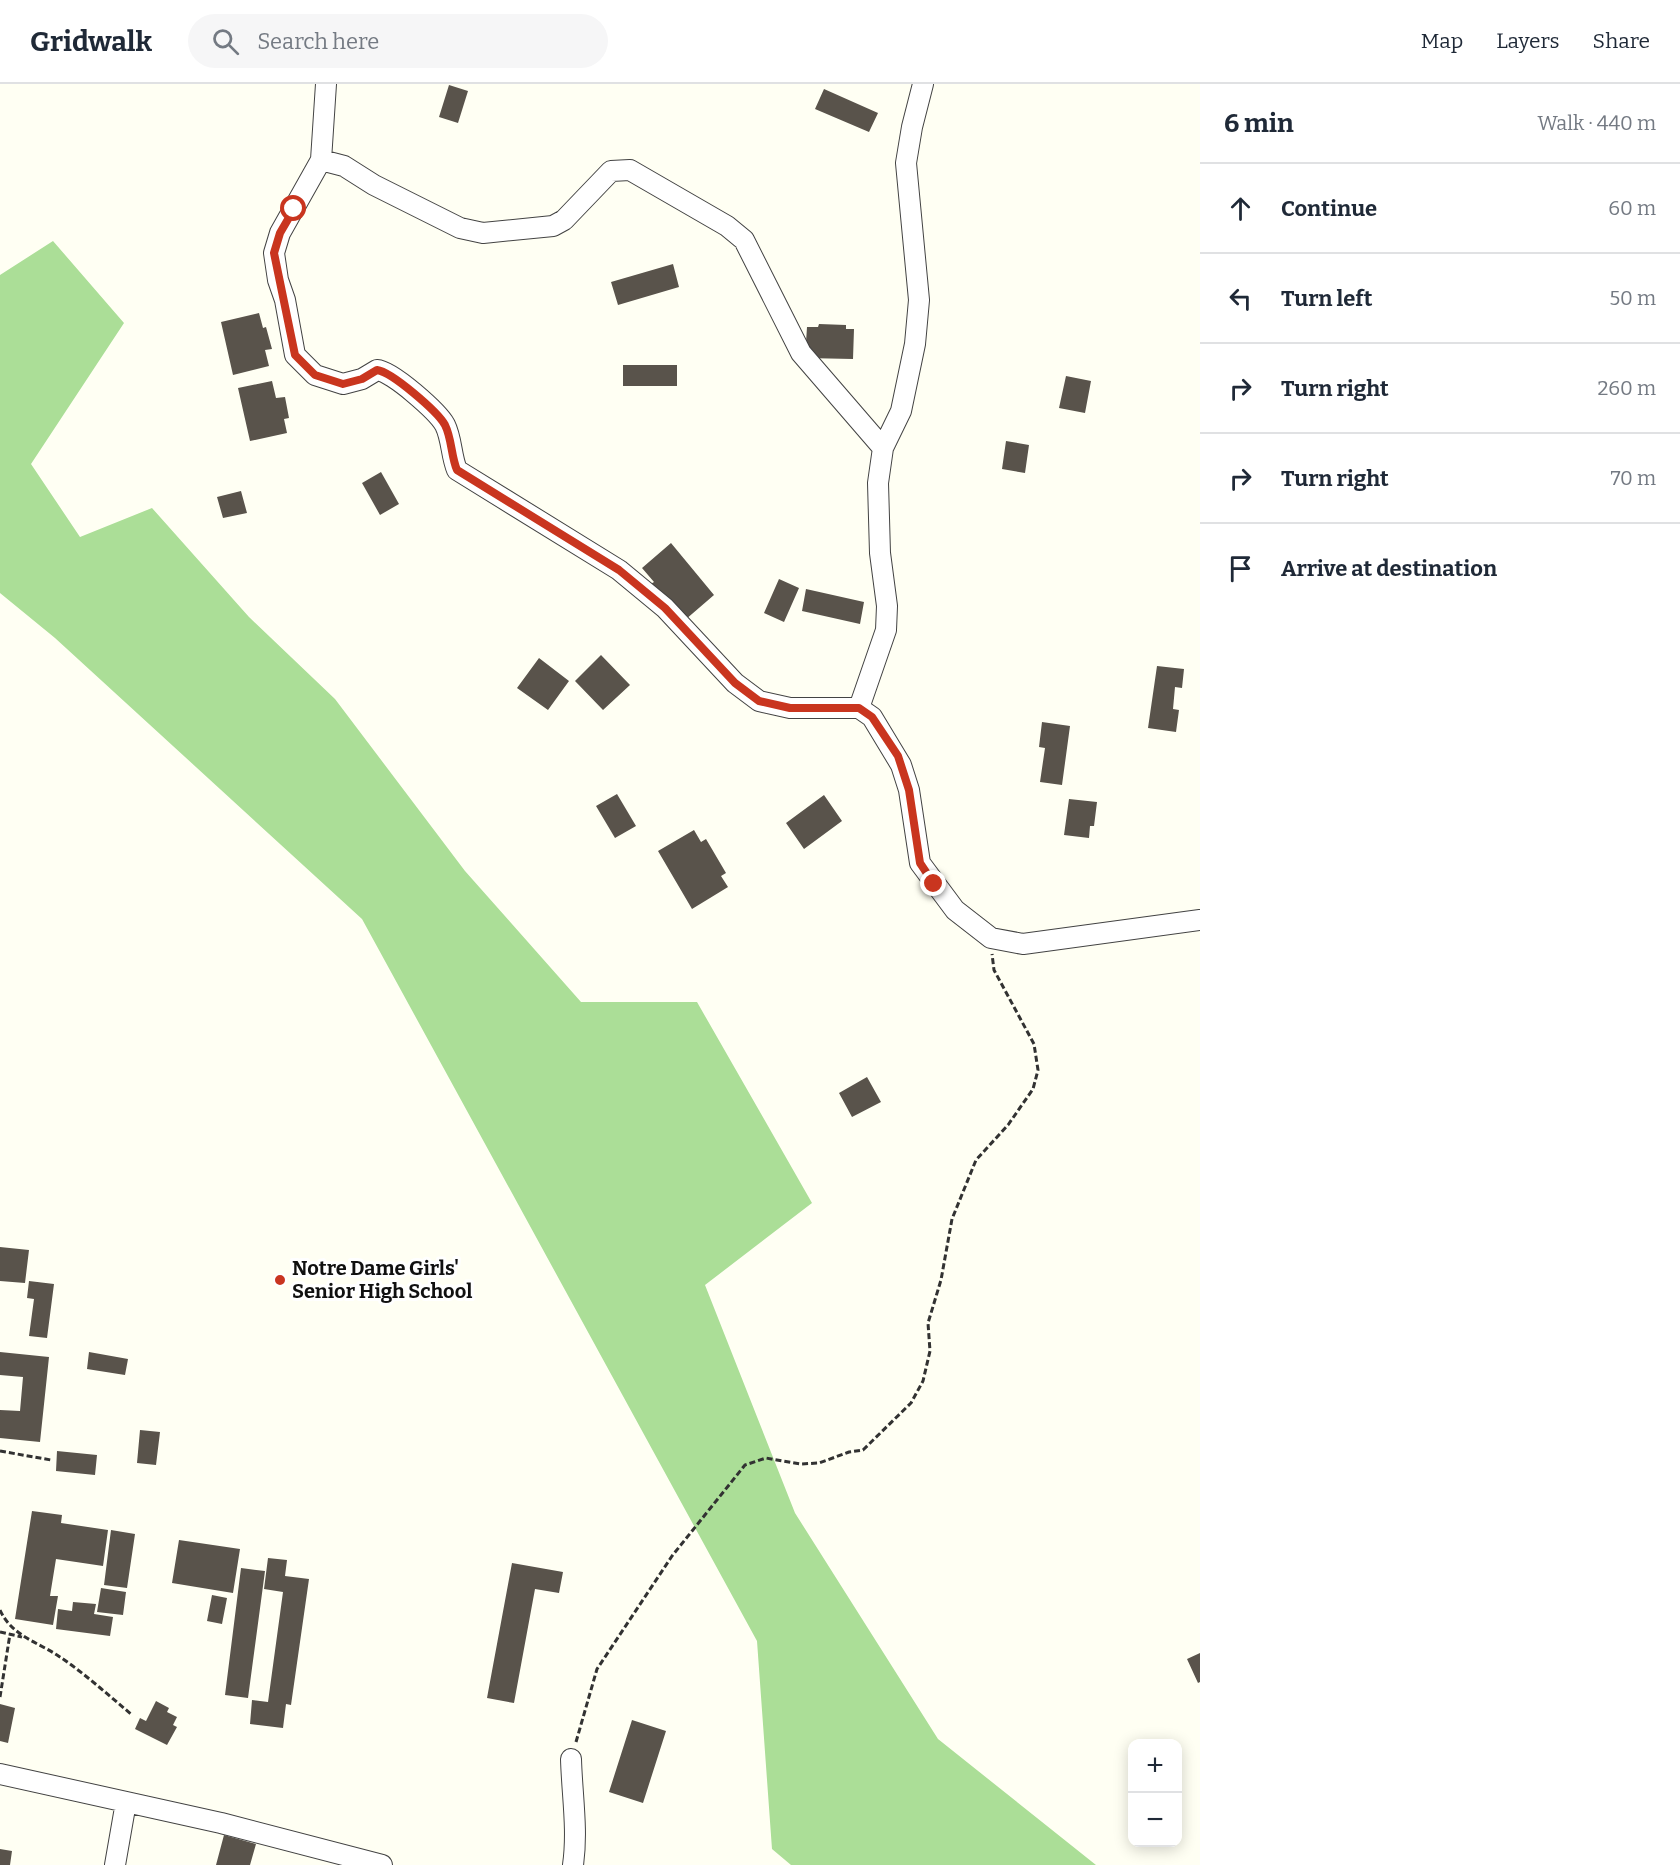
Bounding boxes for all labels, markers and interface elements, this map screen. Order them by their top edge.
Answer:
search box [188,14,608,68]
text: Gridwalk [30,25,152,58]
icon: search [209,25,242,58]
text: Search here [257,28,379,55]
text: Map [1421,28,1463,54]
text: Layers [1496,28,1560,54]
text: Share [1593,28,1650,54]
text: 6 min [1224,108,1294,139]
text: Walk · 440 m [1538,111,1656,135]
icon: ahead [1224,192,1257,225]
route start [280,195,306,221]
text: Continue [1281,195,1377,222]
text: 60 m [1608,196,1656,220]
icon: left [1224,282,1257,315]
text: Turn left [1281,285,1373,312]
text: 50 m [1609,286,1656,310]
icon: right [1224,372,1257,405]
text: Turn right [1281,375,1389,402]
text: 260 m [1597,376,1656,400]
icon: right [1224,462,1257,495]
text: Turn right [1281,465,1389,492]
text: 70 m [1610,466,1656,490]
icon: arrive [1224,552,1257,585]
text: Arrive at destination [1281,555,1497,582]
route end [920,870,946,896]
place label: Notre Dame Girls' Senior High School [292,1256,472,1303]
marker: Notre Dame Girls' Senior High School [273,1273,287,1287]
map controls [1128,1739,1182,1847]
button: + [1128,1739,1182,1793]
button: − [1128,1793,1182,1847]

